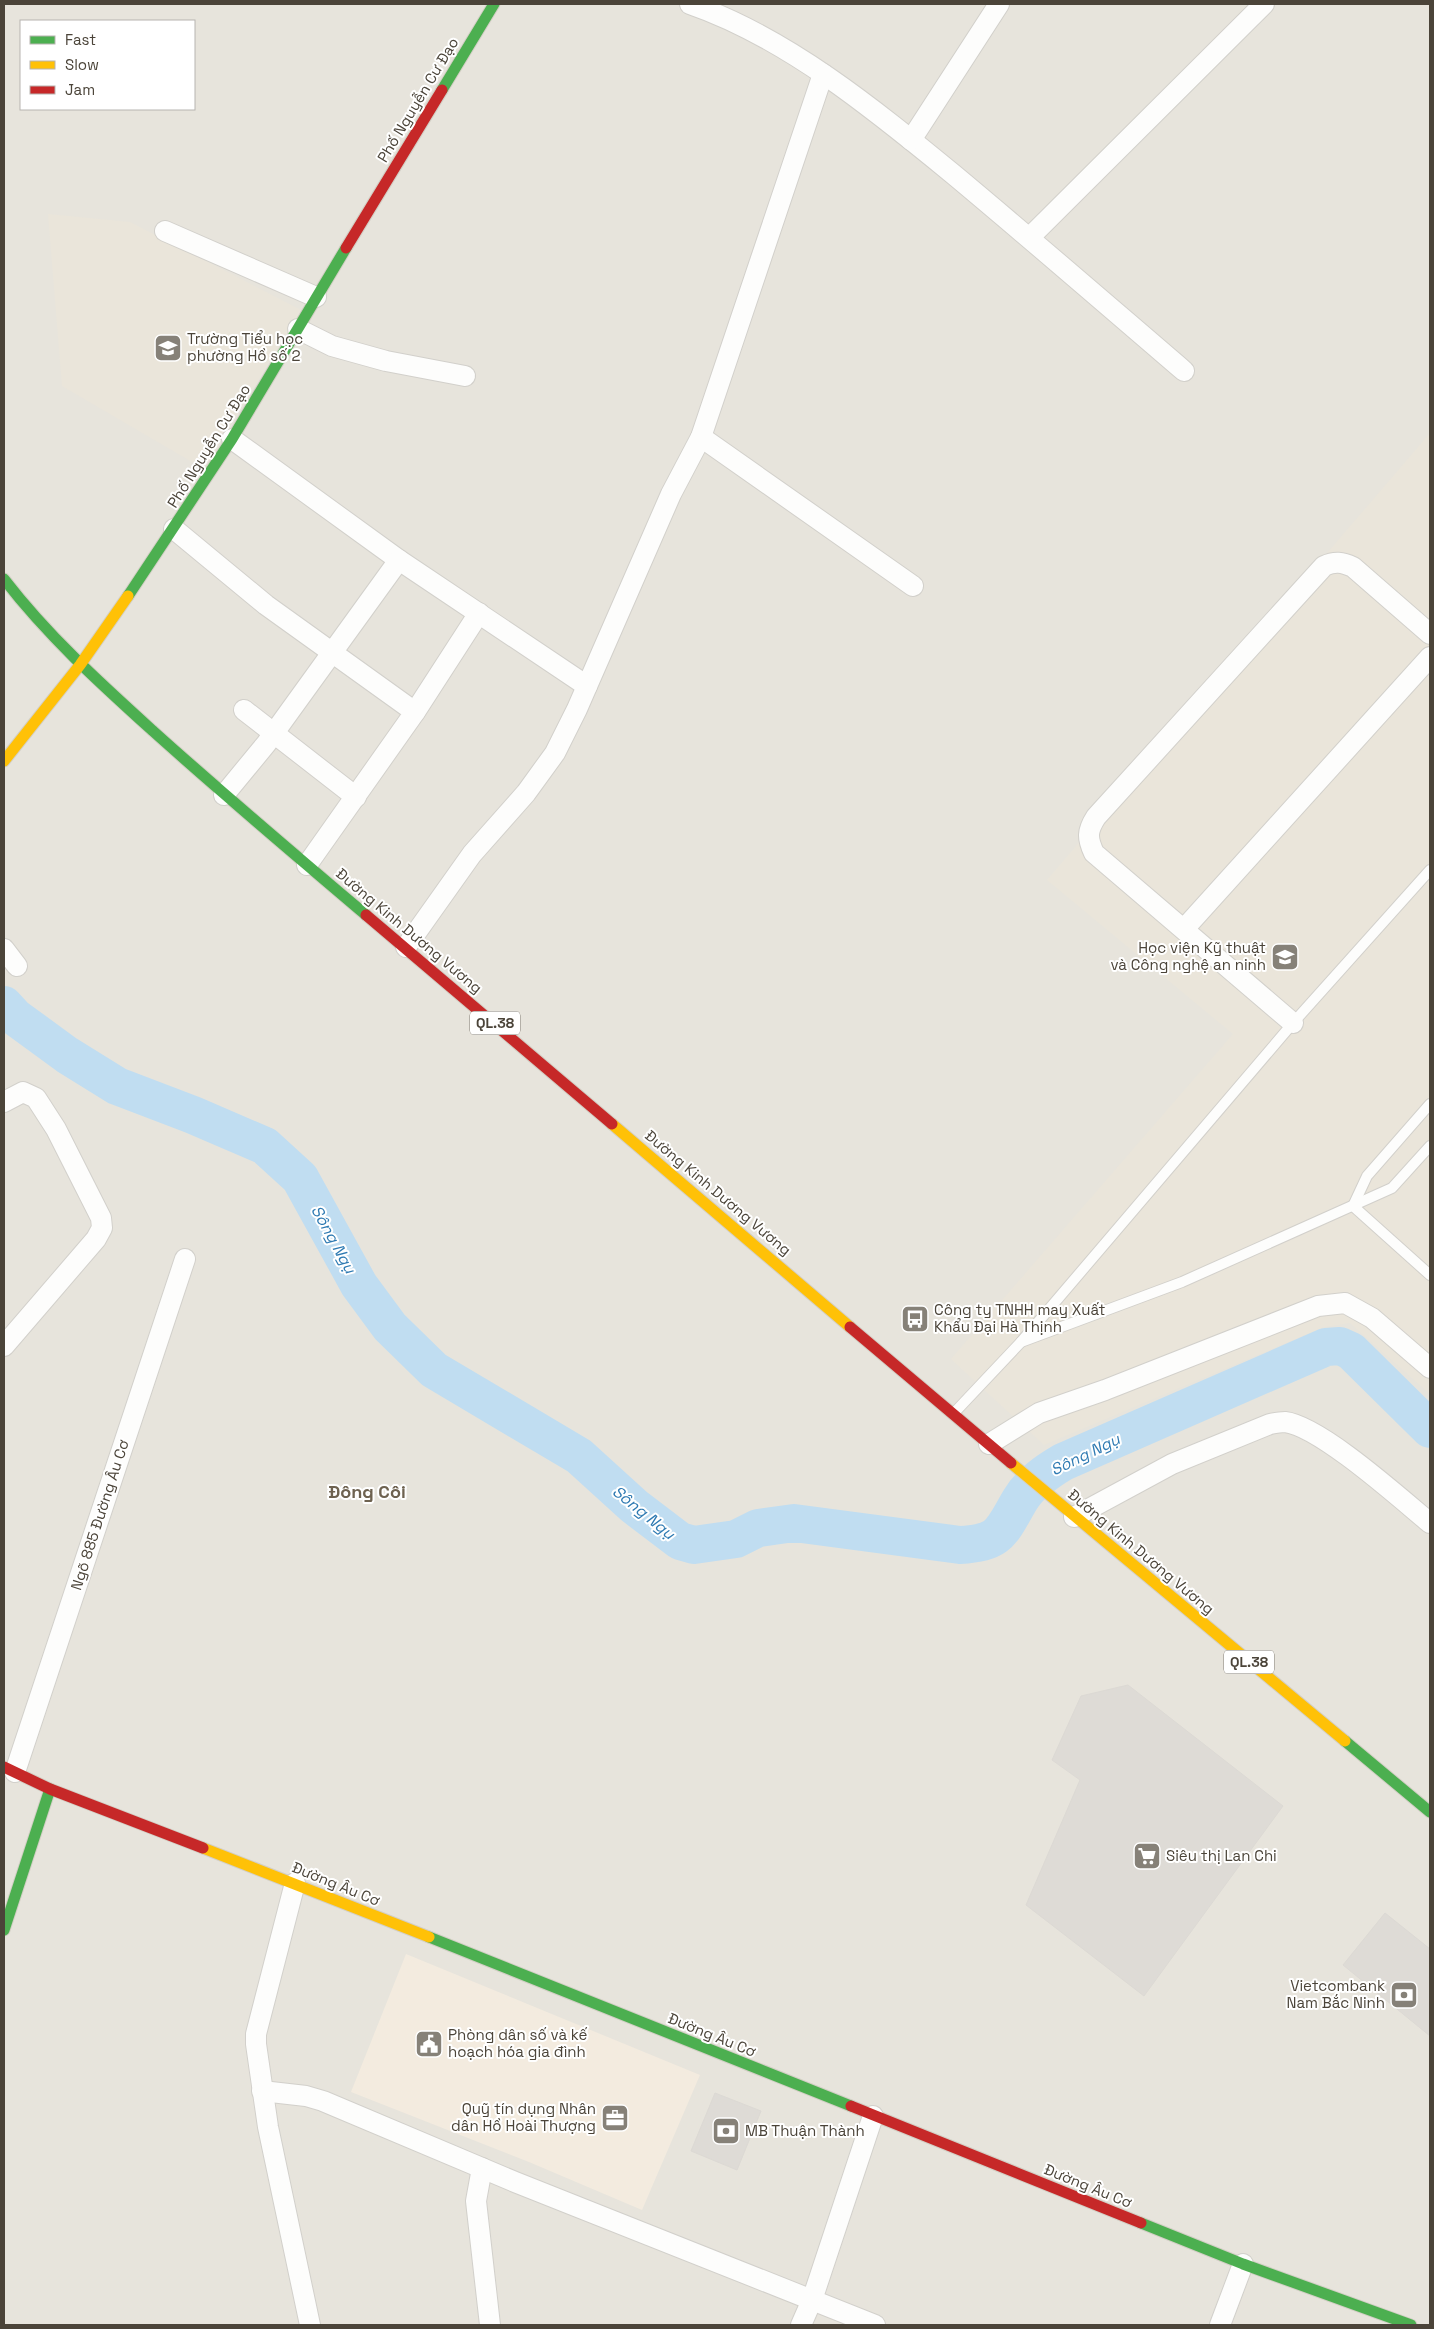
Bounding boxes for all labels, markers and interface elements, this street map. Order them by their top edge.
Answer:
legend [20,20,195,110]
text: Fast [65,30,96,49]
street label: Phố Nguyễn Cư Đạo [373,34,462,166]
text: Slow [65,55,99,74]
text: Jam [65,80,95,99]
place label: Trường Tiểu học phường Hồ số 2 [187,329,303,365]
school or university icon: Trường Tiểu học phường Hồ số 2 [153,333,183,363]
street label: Phố Nguyễn Cư Đạo [163,380,254,511]
street label: Đường Kinh Dương Vương [332,864,486,997]
place label: Học viện Kỹ thuật và Công nghệ an ninh [1110,938,1266,974]
school or university icon: Học viện Kỹ thuật và Công nghệ an ninh [1270,942,1300,972]
road number: QL.38 [470,1011,520,1034]
street label: Đường Kinh Dương Vương [641,1126,795,1259]
water label: Sông Ngụ [306,1202,361,1278]
place label: Công ty TNHH may Xuất Khẩu Đại Hà Thịnh [934,1300,1106,1336]
bus stop icon: Công ty TNHH may Xuất Khẩu Đại Hà Thịnh [900,1304,930,1334]
water label: Sông Ngụ [1047,1428,1124,1480]
street label: Ngõ 885 Đường Âu Cơ [66,1437,133,1593]
district label: Đông Côi [328,1480,406,1503]
water label: Sông Ngụ [608,1481,680,1545]
street label: Đường Kinh Dương Vương [1064,1485,1218,1618]
road number: QL.38 [1224,1650,1274,1674]
supermarket icon: Siêu thị Lan Chi [1132,1841,1162,1871]
place label: Siêu thị Lan Chi [1166,1846,1277,1865]
street label: Đường Âu Cơ [290,1857,383,1910]
place label: Vietcombank Nam Bắc Ninh [1286,1976,1385,2012]
bank icon: Vietcombank Nam Bắc Ninh [1389,1980,1419,2010]
street label: Đường Âu Cơ [666,2008,759,2061]
place label: Phòng dân số và kế hoạch hóa gia đình [448,2025,588,2061]
public building icon: Phòng dân số và kế hoạch hóa gia đình [414,2029,444,2059]
place label: Quỹ tín dụng Nhân dân Hồ Hoài Thượng [451,2099,596,2135]
office icon: Quỹ tín dụng Nhân dân Hồ Hoài Thượng [600,2103,630,2133]
bank icon: MB Thuận Thành [711,2116,741,2146]
place label: MB Thuận Thành [745,2121,865,2140]
street label: Đường Âu Cơ [1042,2159,1135,2212]

